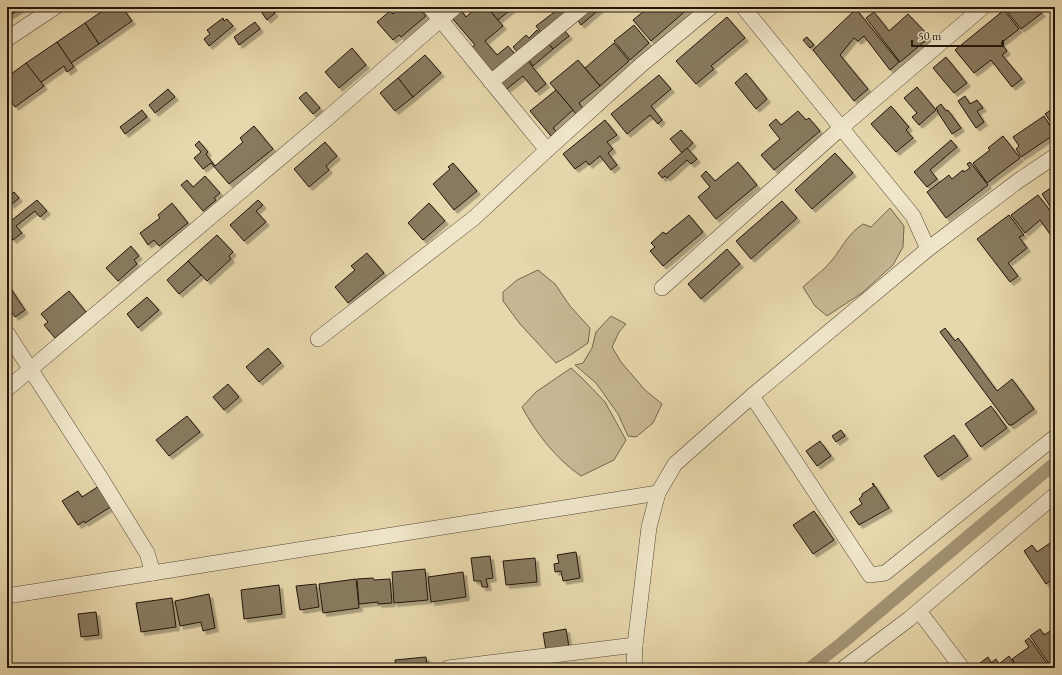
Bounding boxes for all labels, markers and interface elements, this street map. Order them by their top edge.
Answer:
scale bar [912,22,1003,48]
text: 50 m [918,28,942,44]

